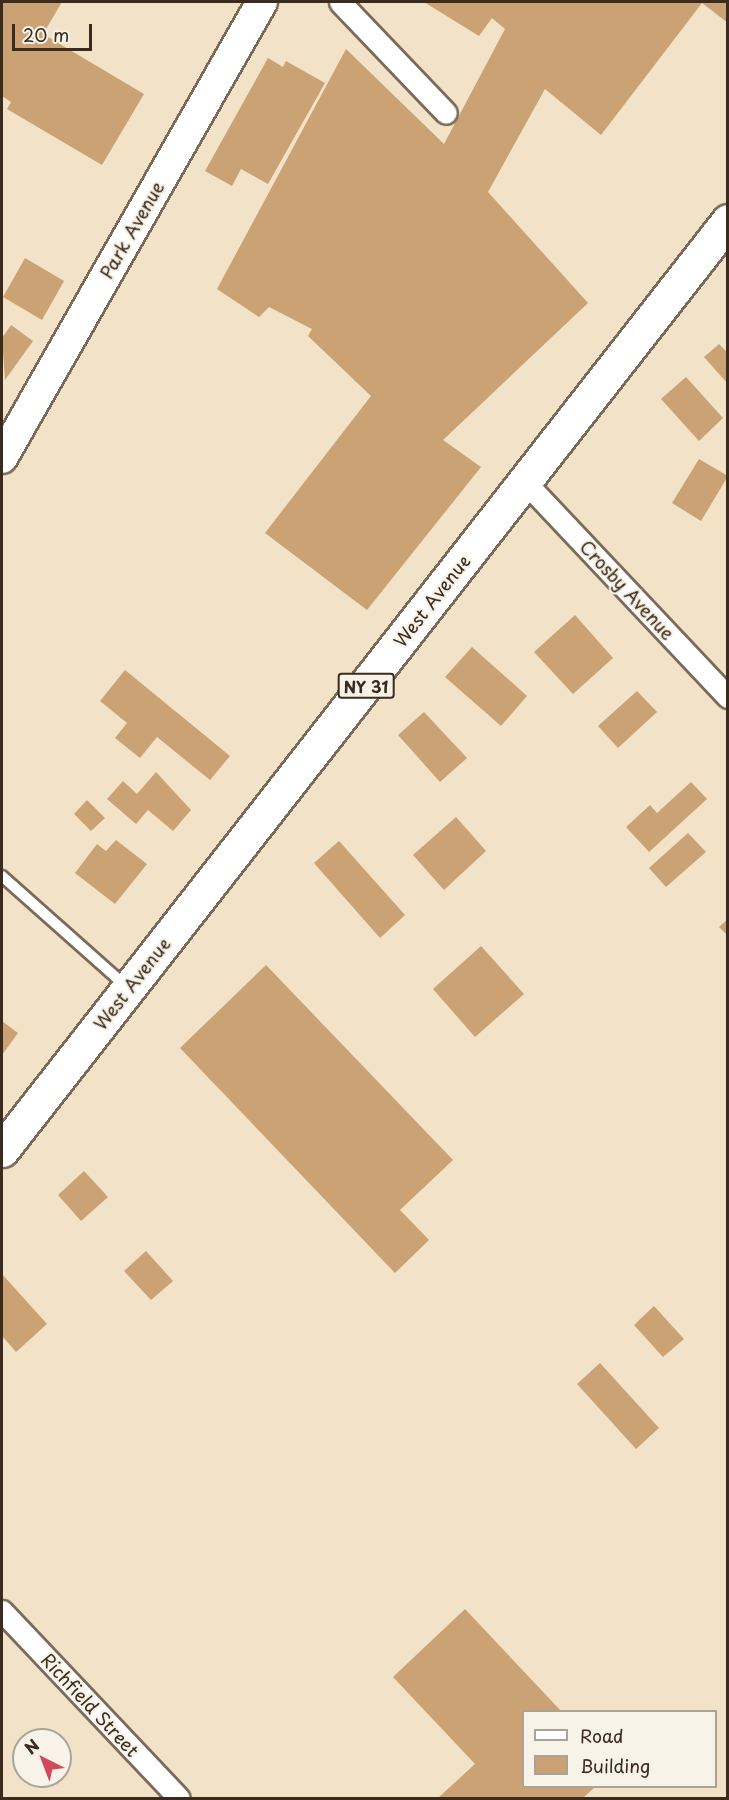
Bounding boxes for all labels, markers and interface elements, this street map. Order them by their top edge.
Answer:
scale bar [15,12,94,50]
text: 20 m [23,21,69,48]
street label: Park Avenue [96,178,168,282]
street label: Crosby Avenue [575,536,679,644]
street label: West Avenue [390,551,474,651]
road number: NY 31 [336,673,396,699]
street label: West Avenue [90,934,174,1034]
street label: Richfield Street [37,1649,143,1761]
legend [522,1710,717,1788]
text: Road [580,1722,624,1749]
north arrow [12,1728,72,1788]
text: N [19,1733,44,1759]
text: Building [580,1752,650,1779]

